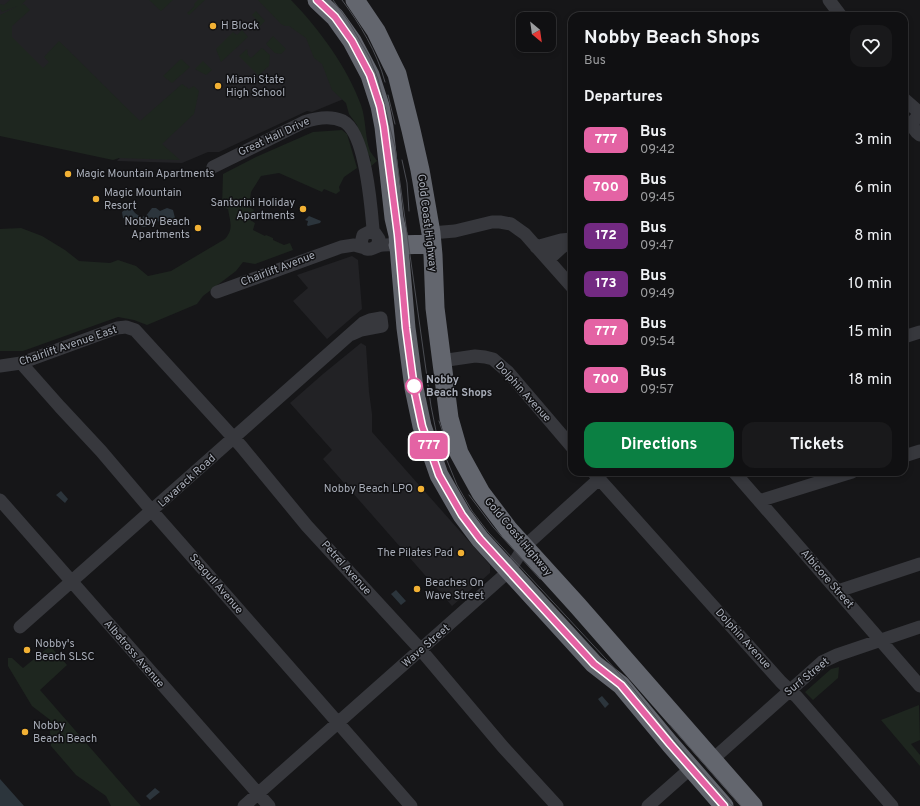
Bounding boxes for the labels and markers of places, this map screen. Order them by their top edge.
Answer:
place label: H Block [221,19,259,33]
marker: H Block [208,21,218,31]
place label: Miami State High School [226,73,285,100]
marker: Miami State High School [213,81,223,91]
place label: Magic Mountain Apartments [76,167,215,181]
marker: Magic Mountain Apartments [63,169,73,179]
place label: Magic Mountain Resort [104,186,182,213]
marker: Magic Mountain Resort [91,194,101,204]
place label: Santorini Holiday Apartments [210,196,295,223]
marker: Santorini Holiday Apartments [298,204,308,214]
place label: Nobby Beach Apartments [125,215,190,242]
marker: Nobby Beach Apartments [193,223,203,233]
place label: Nobby Beach Shops [426,373,492,400]
marker: Nobby Beach Shops [405,377,423,395]
place label: Nobby Beach LPO [324,482,413,496]
marker: Nobby Beach LPO [416,484,426,494]
place label: The Pilates Pad [377,546,453,560]
marker: The Pilates Pad [456,548,466,558]
place label: Beaches On Wave Street [425,576,484,603]
marker: Beaches On Wave Street [412,584,422,594]
place label: Nobby's Beach SLSC [35,637,95,664]
marker: Nobby's Beach SLSC [22,645,32,655]
place label: Nobby Beach Beach [33,719,97,746]
marker: Nobby Beach Beach [20,727,30,737]

